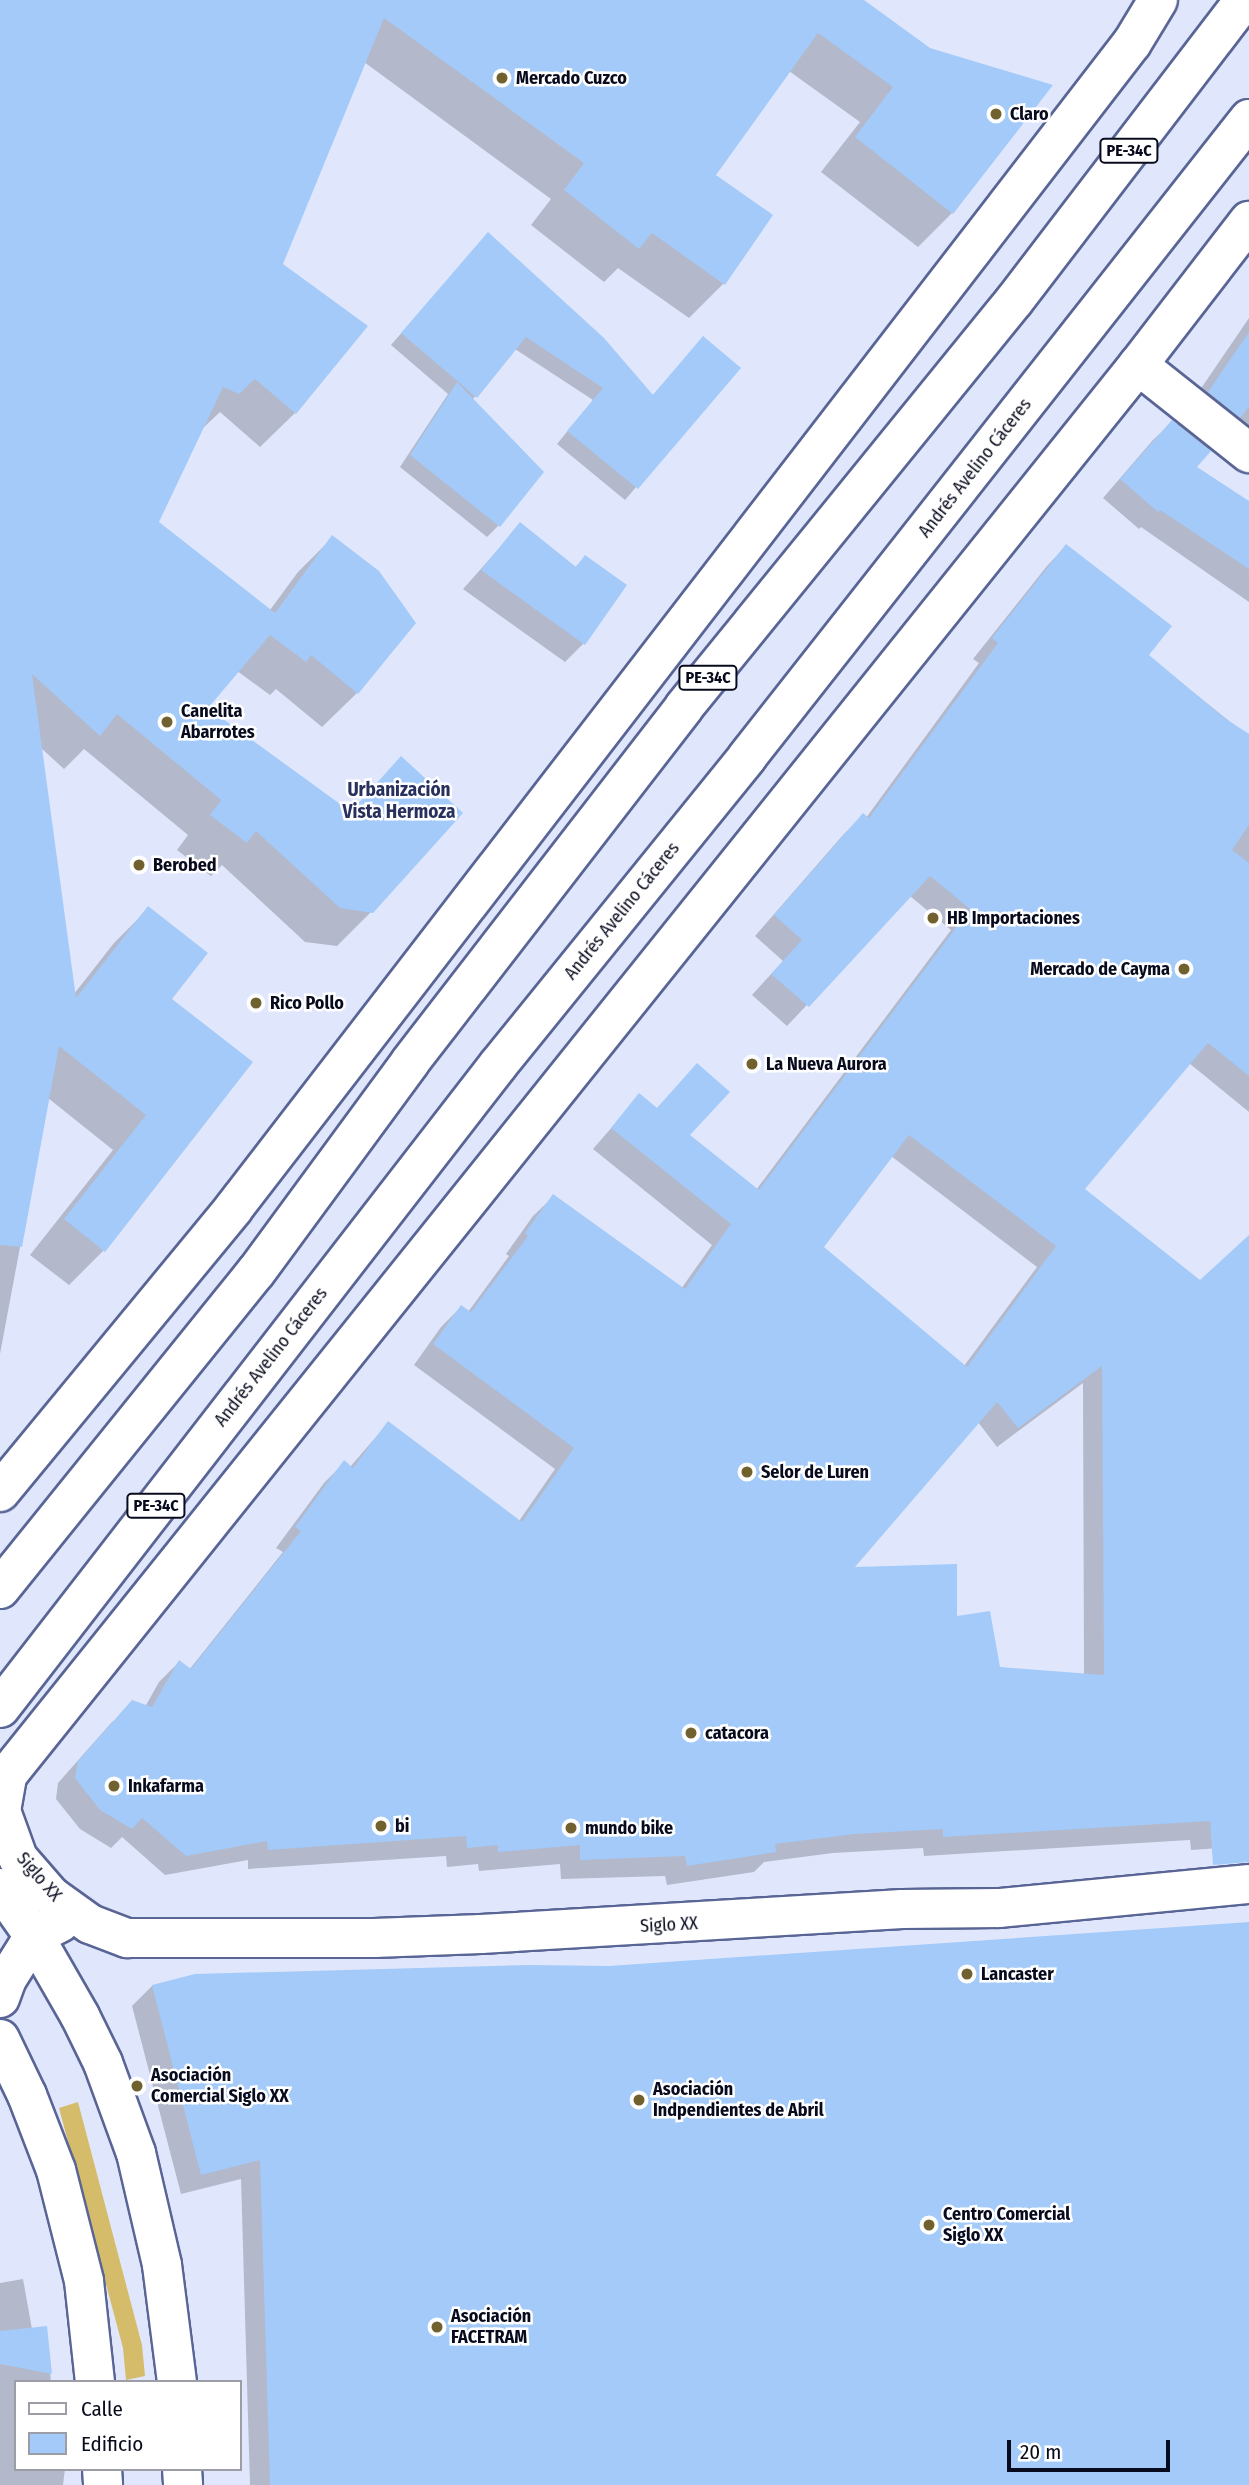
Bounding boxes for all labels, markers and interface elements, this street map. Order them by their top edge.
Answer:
place label: Mercado Cuzco [516,67,627,89]
marker: Mercado Cuzco [494,70,510,86]
place label: Claro [1010,103,1049,125]
marker: Claro [988,106,1004,122]
road number: PE-34C [1099,139,1159,164]
street label: Andrés Avelino Cáceres [914,394,1036,542]
road number: PE-34C [678,666,738,691]
place label: Canelita Abarrotes [181,701,255,744]
marker: Canelita Abarrotes [159,714,175,730]
district label: Urbanización Vista Hermoza [343,779,455,823]
street label: Andrés Avelino Cáceres [560,838,684,984]
place label: Berobed [153,854,217,876]
marker: Berobed [131,857,147,873]
place label: HB Importaciones [947,907,1080,929]
marker: HB Importaciones [925,910,941,926]
place label: Mercado de Cayma [1030,958,1170,980]
marker: Mercado de Cayma [1176,961,1192,977]
place label: Rico Pollo [270,992,344,1014]
marker: Rico Pollo [248,995,264,1011]
place label: La Nueva Aurora [766,1053,887,1075]
marker: La Nueva Aurora [744,1056,760,1072]
street label: Andrés Avelino Cáceres [210,1283,332,1431]
place label: Selor de Luren [761,1461,869,1483]
marker: Selor de Luren [739,1464,755,1480]
road number: PE-34C [126,1494,186,1518]
place label: catacora [705,1722,769,1744]
marker: catacora [683,1725,699,1741]
place label: Inkafarma [128,1775,204,1797]
marker: Inkafarma [106,1778,122,1794]
place label: bi [395,1815,409,1837]
place label: mundo bike [585,1817,673,1839]
marker: bi [373,1818,389,1834]
marker: mundo bike [563,1820,579,1836]
street label: Siglo XX [12,1848,66,1906]
street label: Siglo XX [640,1913,698,1937]
place label: Lancaster [981,1963,1054,1985]
marker: Lancaster [959,1966,975,1982]
place label: Asociación Comercial Siglo XX [151,2065,289,2108]
marker: Asociación Comercial Siglo XX [129,2078,145,2094]
place label: Asociación Indpendientes de Abril [653,2079,824,2122]
marker: Asociación Indpendientes de Abril [631,2092,647,2108]
place label: Centro Comercial Siglo XX [943,2204,1070,2246]
marker: Centro Comercial Siglo XX [921,2217,937,2233]
place label: Asociación FACETRAM [451,2306,531,2348]
marker: Asociación FACETRAM [429,2319,445,2335]
legend [14,2380,242,2471]
text: Calle [81,2396,123,2422]
scale bar [1011,2426,1174,2470]
text: Edificio [81,2431,143,2457]
text: 20 m [1020,2439,1061,2465]

